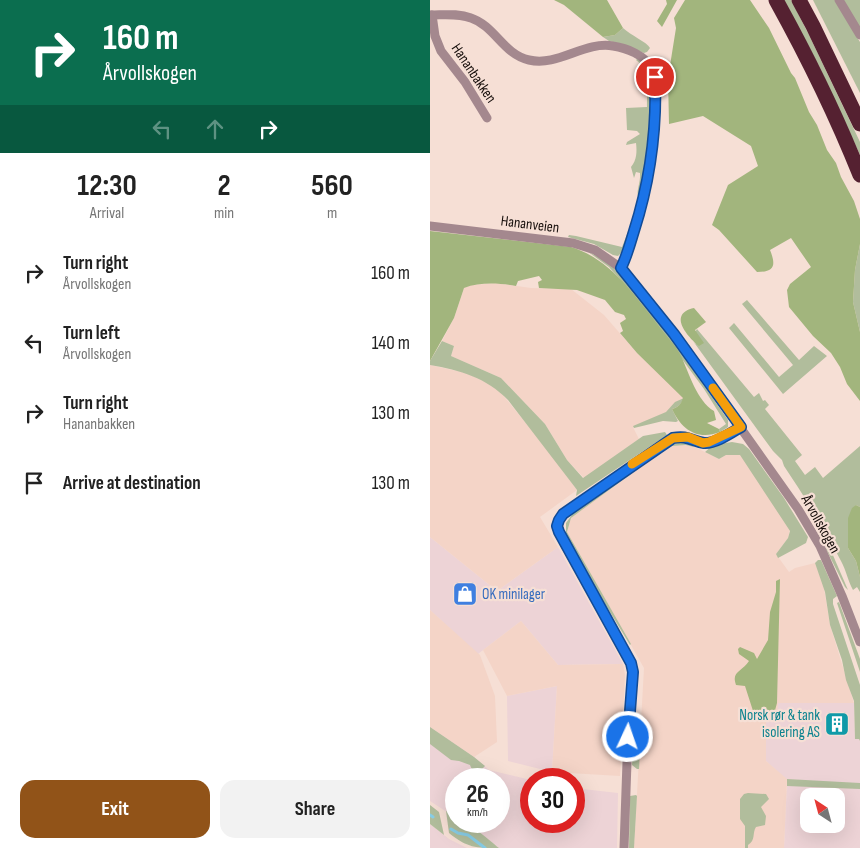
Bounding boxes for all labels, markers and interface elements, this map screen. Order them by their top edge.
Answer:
text: 160 m [103,17,179,60]
icon: right [20,20,85,85]
street label: Hananbakken [447,40,500,107]
pin [634,56,676,98]
text: Årvollskogen [103,60,197,87]
icon: arrive [641,63,669,91]
icon: left [148,115,176,143]
icon: ahead [201,115,229,143]
icon: right [254,115,282,143]
text: 12:30 [77,168,137,204]
text: 2 [217,168,231,204]
text: 560 [311,168,353,204]
text: Arrival [90,204,124,223]
text: min [214,204,234,223]
text: m [327,204,337,223]
street label: Hananveien [500,211,560,238]
text: Turn right [63,252,128,275]
icon: right [20,259,48,287]
text: 160 m [371,262,410,285]
text: Årvollskogen [63,275,131,294]
text: Turn left [63,322,120,345]
icon: left [20,329,48,357]
text: 140 m [372,332,410,355]
text: Årvollskogen [63,345,131,364]
text: Turn right [63,392,128,415]
icon: right [20,399,48,427]
text: 130 m [372,402,410,425]
text: Hananbakken [63,415,135,434]
icon: arrive [20,469,48,497]
text: Arrive at destination [63,472,201,495]
text: 130 m [372,472,410,495]
street label: Årvollskogen [796,491,844,557]
shop icon: OK minilager [452,581,478,607]
place label: OK minilager [482,585,546,604]
place label: Norsk rør & tank isolering AS [739,706,820,742]
position arrow [601,710,653,762]
building icon: Norsk rør & tank isolering AS [824,711,850,737]
speed limit sign: 30 [520,768,585,833]
text: 26 [466,779,489,810]
button: Exit [20,780,210,838]
button: Share [220,780,410,838]
north arrow [800,788,845,832]
map controls [800,788,845,833]
text: km/h [467,805,488,820]

